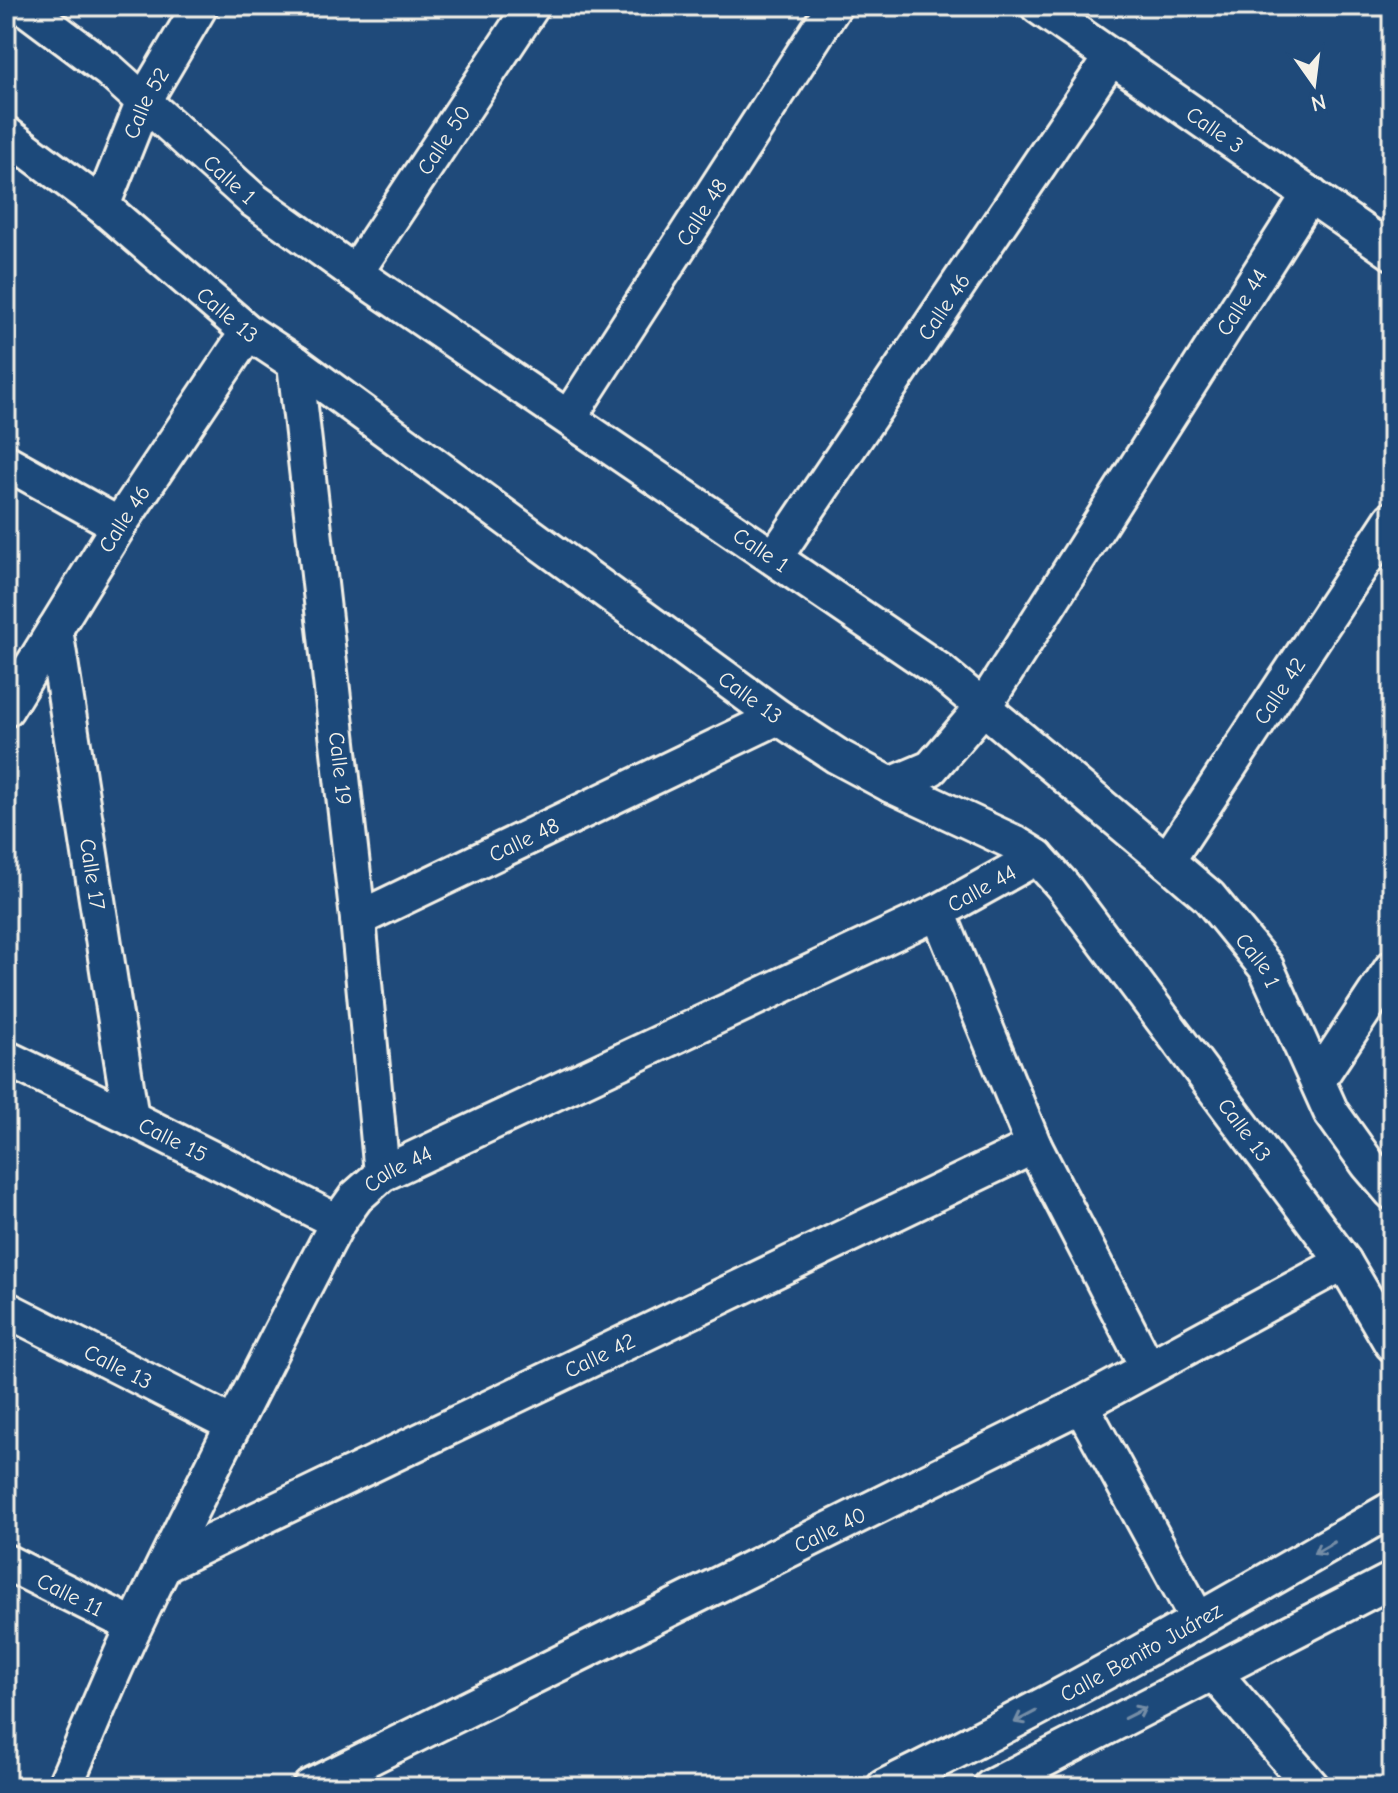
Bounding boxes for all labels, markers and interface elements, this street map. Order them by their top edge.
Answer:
north arrow [1274,44,1354,124]
street label: Calle 52 [118,63,175,143]
text: N [1308,88,1329,117]
street label: Calle 50 [412,100,477,180]
street label: Calle 3 [1181,101,1249,159]
street label: Calle 1 [198,150,261,210]
street label: Calle 48 [671,174,733,251]
street label: Calle 44 [1211,264,1273,341]
street label: Calle 46 [913,268,976,346]
street label: Calle 13 [191,282,263,349]
street label: Calle 46 [93,480,156,558]
street label: Calle 1 [728,522,794,578]
street label: Calle 42 [1248,653,1311,730]
street label: Calle 13 [713,666,787,730]
street label: Calle 19 [323,731,357,806]
street label: Calle 48 [485,812,564,868]
street label: Calle 17 [74,837,111,912]
street label: Calle 44 [943,859,1021,918]
street label: Calle 1 [1230,928,1286,992]
street label: Calle 13 [1212,1093,1276,1167]
street label: Calle 15 [134,1112,212,1168]
street label: Calle 44 [358,1140,436,1198]
street label: Calle 42 [561,1328,639,1384]
street label: Calle 13 [80,1339,156,1395]
street label: Calle 40 [790,1502,870,1559]
one-way arrow [1313,1540,1336,1556]
street label: Calle 11 [33,1568,107,1622]
street label: Calle Benito Juárez [1056,1597,1227,1708]
one-way arrow [1122,1705,1146,1721]
one-way arrow [1013,1710,1037,1725]

